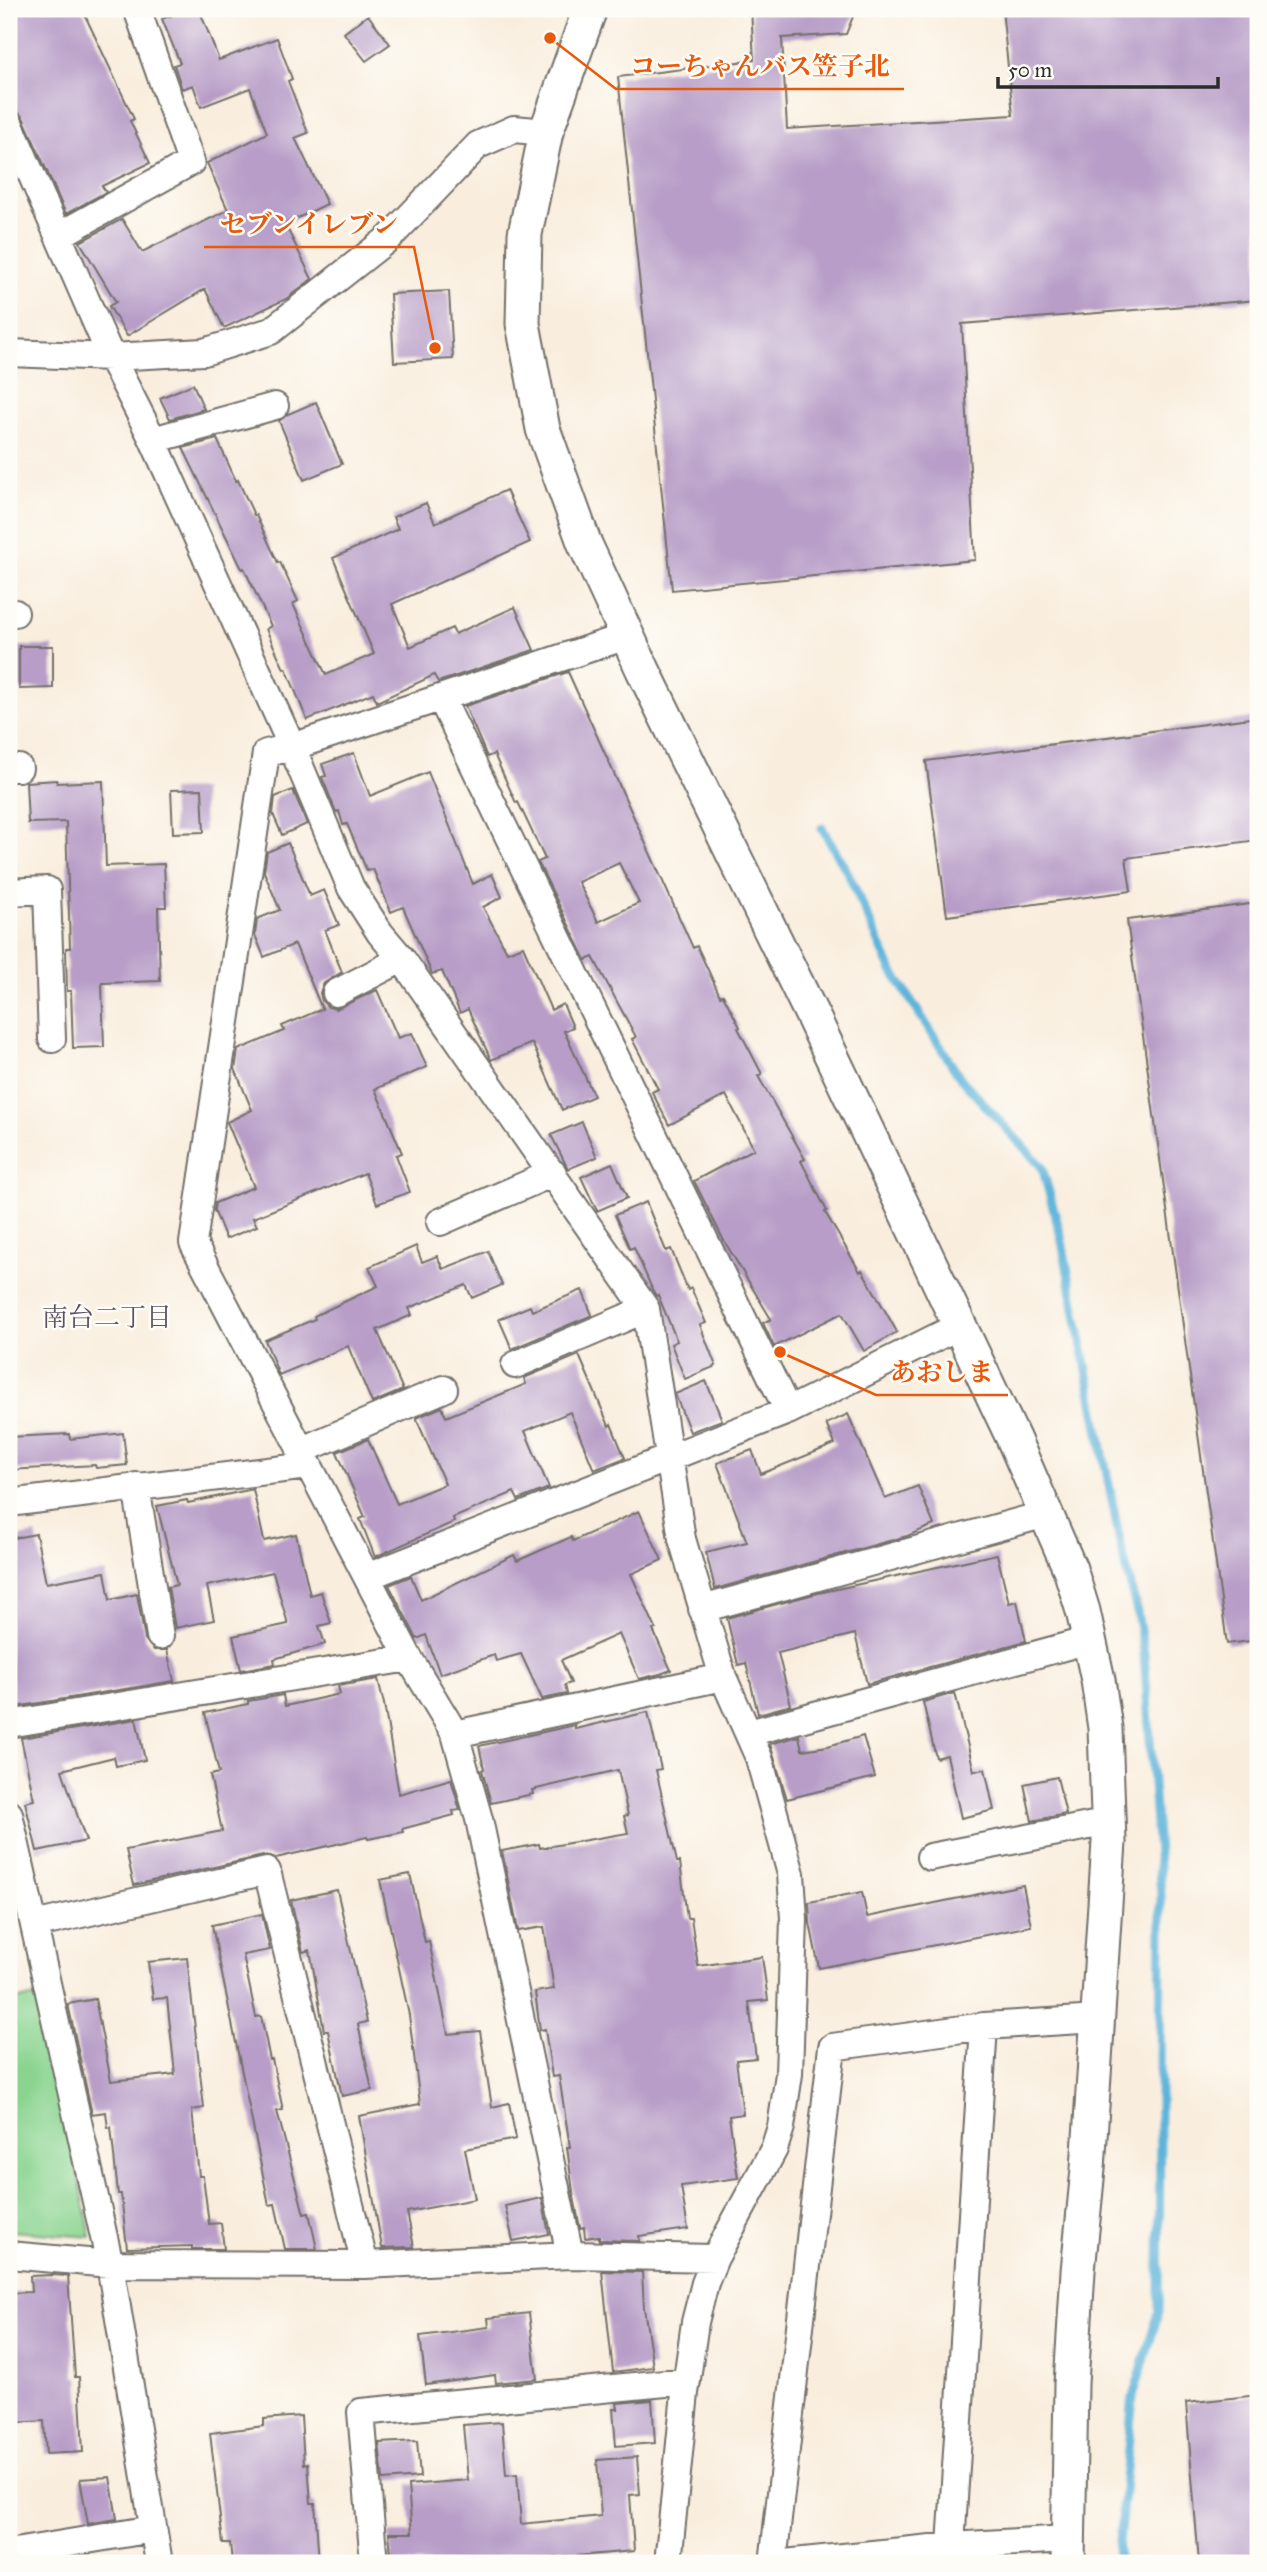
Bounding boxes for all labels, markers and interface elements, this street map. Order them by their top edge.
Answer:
callout: コーちゃんバス笠子北 [616,42,904,89]
scale bar [998,46,1218,90]
text: コーちゃんバス笠子北 [630,50,890,82]
text: 50 m [1008,57,1053,83]
callout: セブンイレブン [204,200,414,247]
text: セブンイレブン [220,208,398,240]
district label: 南台二丁目 [42,1301,172,1333]
callout: あおしま [876,1348,1008,1395]
text: あおしま [890,1356,994,1388]

